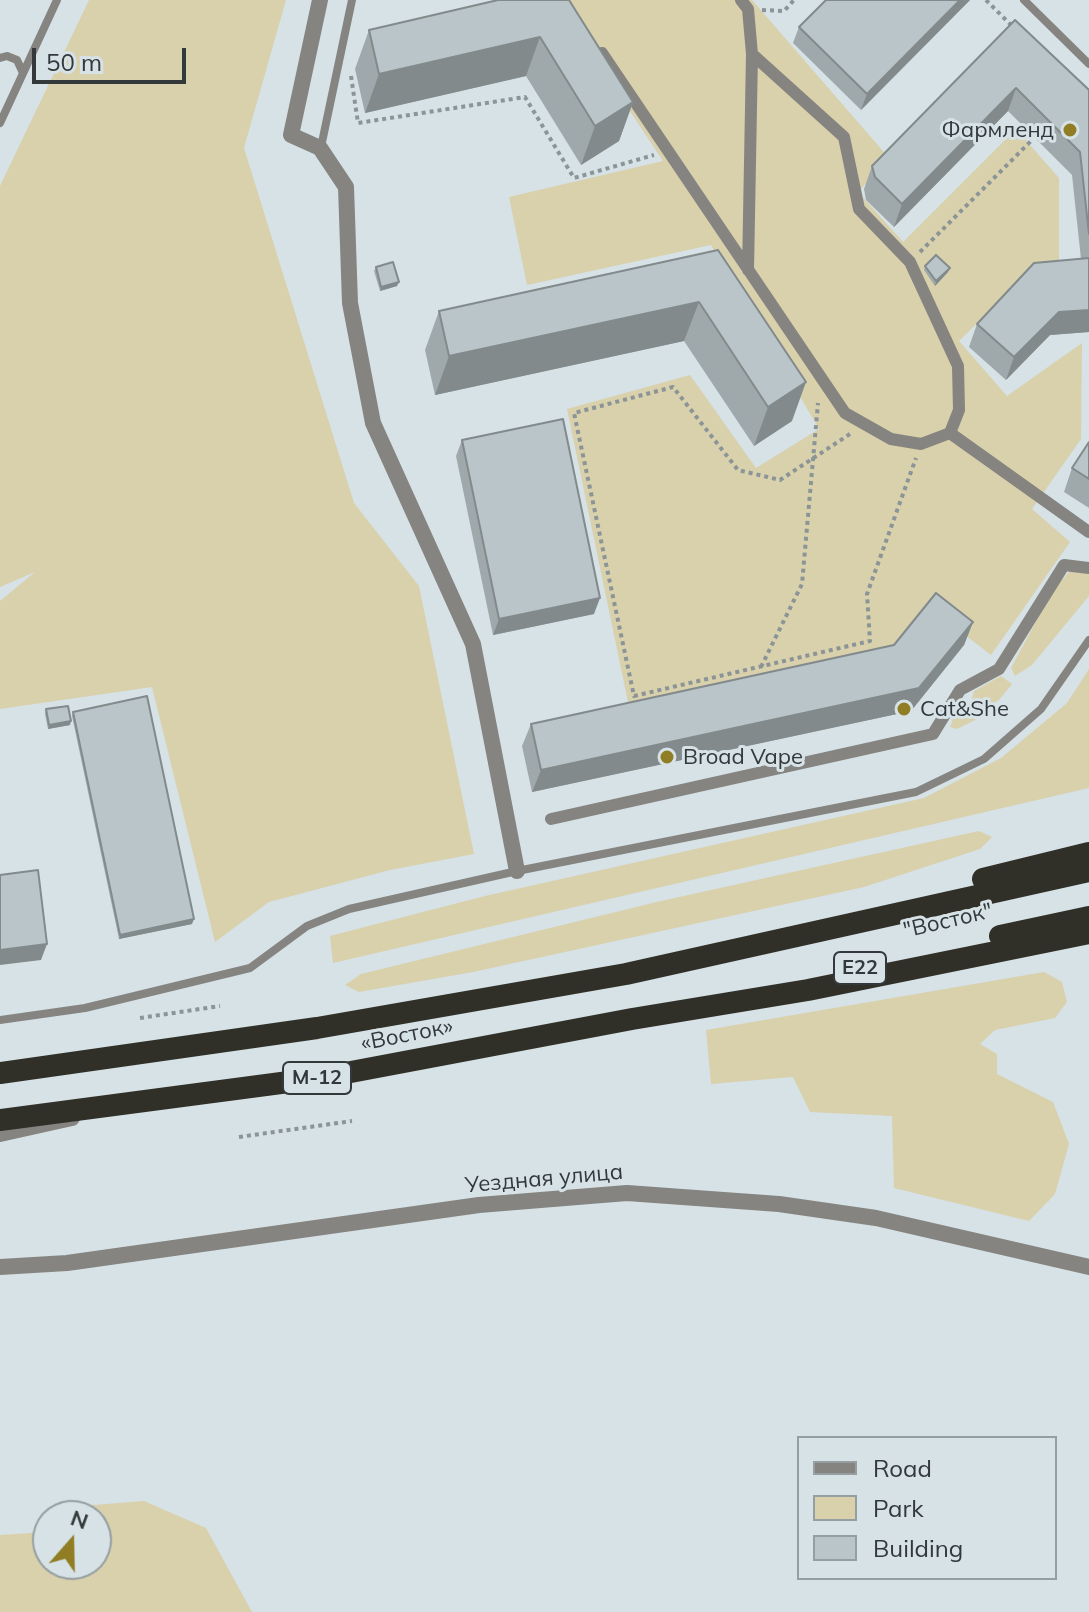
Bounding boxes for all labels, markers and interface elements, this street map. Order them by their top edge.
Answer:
scale bar [36,32,190,82]
text: 50 m [46,47,102,77]
place label: Фармленд [942,117,1054,143]
marker: Фармленд [1061,121,1079,139]
place label: Cat&She [920,696,1009,722]
marker: Cat&She [895,700,913,718]
place label: Broad Vape [683,744,803,770]
marker: Broad Vape [658,748,676,766]
street label: "Восток" [901,898,995,944]
road number: E22 [834,952,886,984]
street label: «Восток» [359,1013,455,1057]
road number: М-12 [283,1062,351,1094]
street label: Уездная улица [464,1159,624,1199]
legend [797,1436,1057,1580]
text: Road [873,1453,932,1483]
text: Park [873,1493,924,1523]
north arrow [32,1500,112,1580]
text: N [67,1503,92,1535]
text: Building [873,1533,963,1563]

